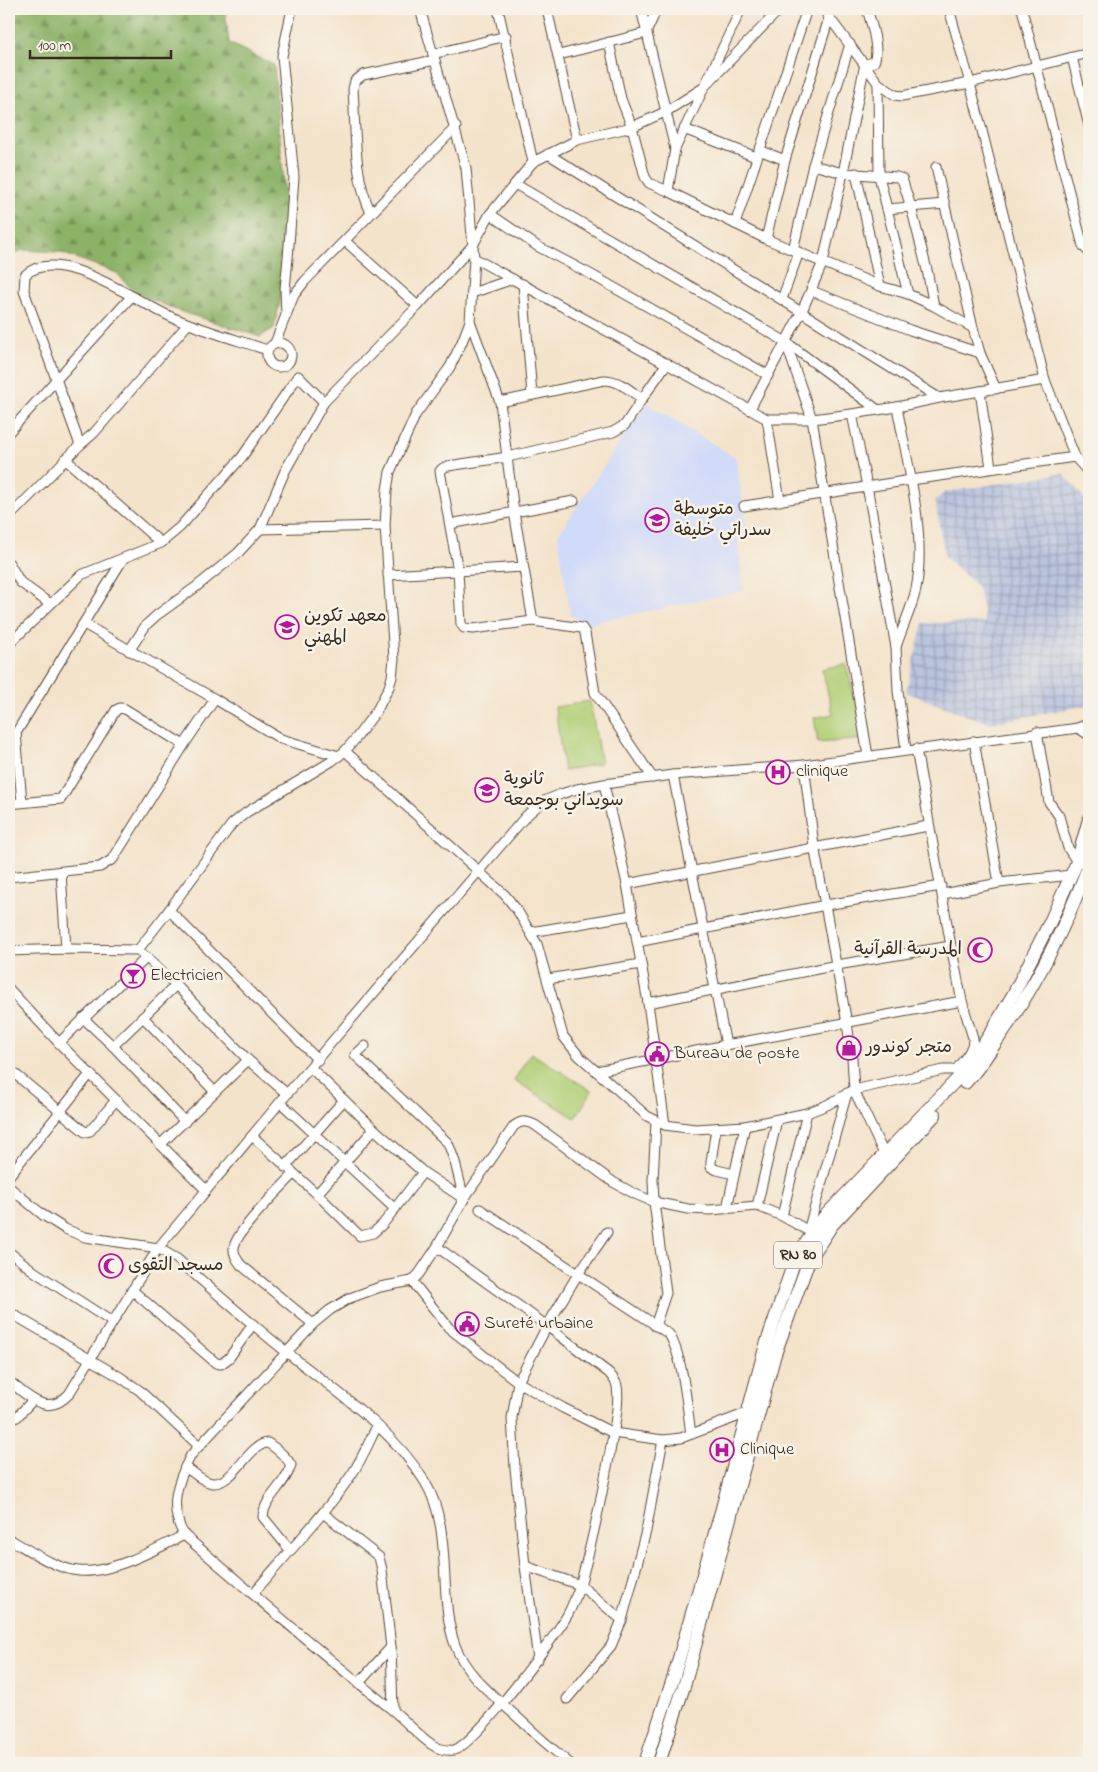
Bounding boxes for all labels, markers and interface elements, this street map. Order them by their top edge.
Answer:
scale bar [30,28,171,60]
text: 100 m [38,35,71,57]
place label: متوسطة سدراتي خليفة [674,497,772,545]
school or university icon: متوسطة سدراتي خليفة [644,507,670,533]
place label: معهد تكوين المهني [304,604,387,652]
school or university icon: معهد تكوين المهني [274,614,300,640]
hospital icon: clinique [765,759,791,785]
place label: clinique [796,759,849,785]
place label: ثانوية سويداني بوجمعة [504,767,624,815]
school or university icon: ثانوية سويداني بوجمعة [474,777,500,803]
place label: المدرسة القرآنية [854,937,962,963]
mosque icon: المدرسة القرآنية [967,937,993,963]
bar icon: Electricien [120,963,146,989]
place label: Electricien [150,963,223,989]
shop icon: متجر كوندور [836,1035,862,1061]
place label: متجر كوندور [864,1035,952,1061]
public building icon: Bureau de poste [644,1041,670,1067]
place label: Bureau de poste [673,1041,801,1067]
road number: RN 80 [774,1242,822,1268]
mosque icon: مسجد التقوى [98,1253,124,1279]
place label: مسجد التقوى [128,1253,223,1279]
public building icon: Sureté urbaine [454,1311,480,1337]
place label: Sureté urbaine [484,1311,594,1337]
hospital icon: Clinique [709,1437,735,1463]
place label: Clinique [740,1437,795,1463]

